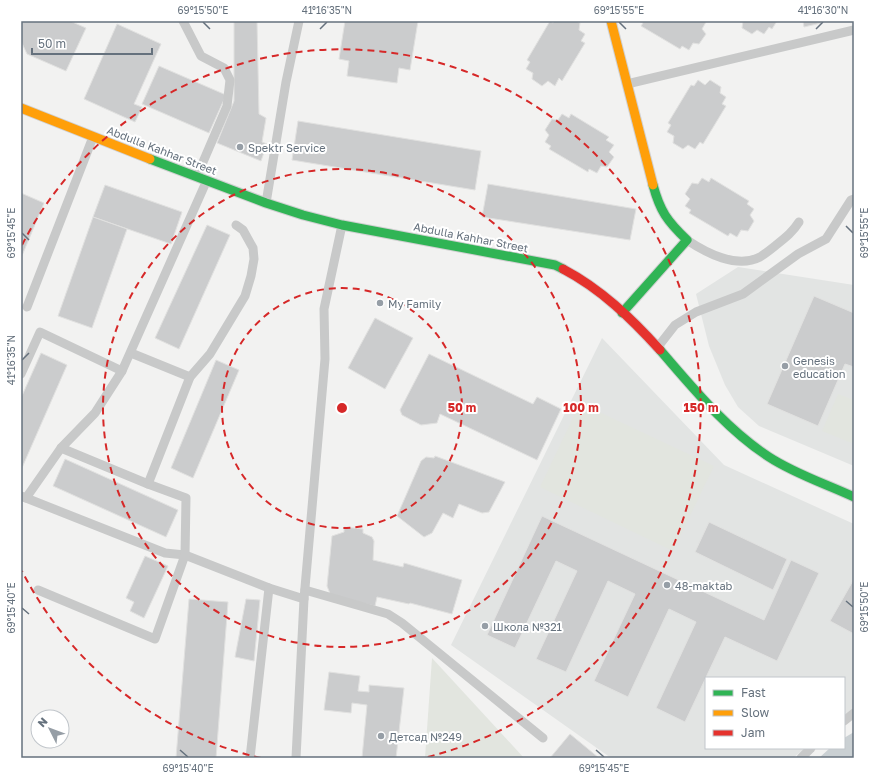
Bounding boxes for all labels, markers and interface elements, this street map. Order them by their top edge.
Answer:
text: 69°15'50"E [178,4,228,16]
text: 41°16'35"N [302,4,352,16]
text: 69°15'55"E [594,4,644,16]
text: 41°16'30"N [798,4,848,16]
scale bar [32,30,152,56]
text: 50 m [38,36,66,51]
street label: Abdulla Kahhar Street [105,123,219,177]
place label: Spektr Service [248,141,326,154]
marker: Spektr Service [235,142,245,152]
text: 69°15'45"E [5,208,17,258]
text: 69°15'55"E [858,208,870,258]
street label: Abdulla Kahhar Street [413,219,529,255]
place label: My Family [388,297,441,310]
marker: My Family [375,298,385,308]
text: 41°16'35"N [5,335,17,385]
place label: Genesis education [793,354,846,380]
marker: Genesis education [780,361,790,371]
text: 50 m [448,400,476,415]
text: 100 m [563,400,599,415]
text: 150 m [684,400,718,415]
centre of rings [335,401,349,415]
place label: 48-maktab [675,579,733,592]
marker: 48-maktab [662,580,672,590]
text: 69°15'40"E [5,582,17,634]
text: 69°15'50"E [858,582,870,632]
place label: Школа №321 [493,620,562,633]
marker: Школа №321 [480,621,490,631]
legend [705,677,845,749]
text: Fast [741,685,766,700]
text: Slow [741,705,769,720]
north arrow [30,709,70,749]
text: N [35,715,50,729]
text: Jam [741,725,765,740]
place label: Детсад №249 [389,730,462,743]
marker: Детсад №249 [376,731,386,741]
text: 69°15'40"E [162,762,214,774]
text: 69°15'45"E [579,762,629,774]

